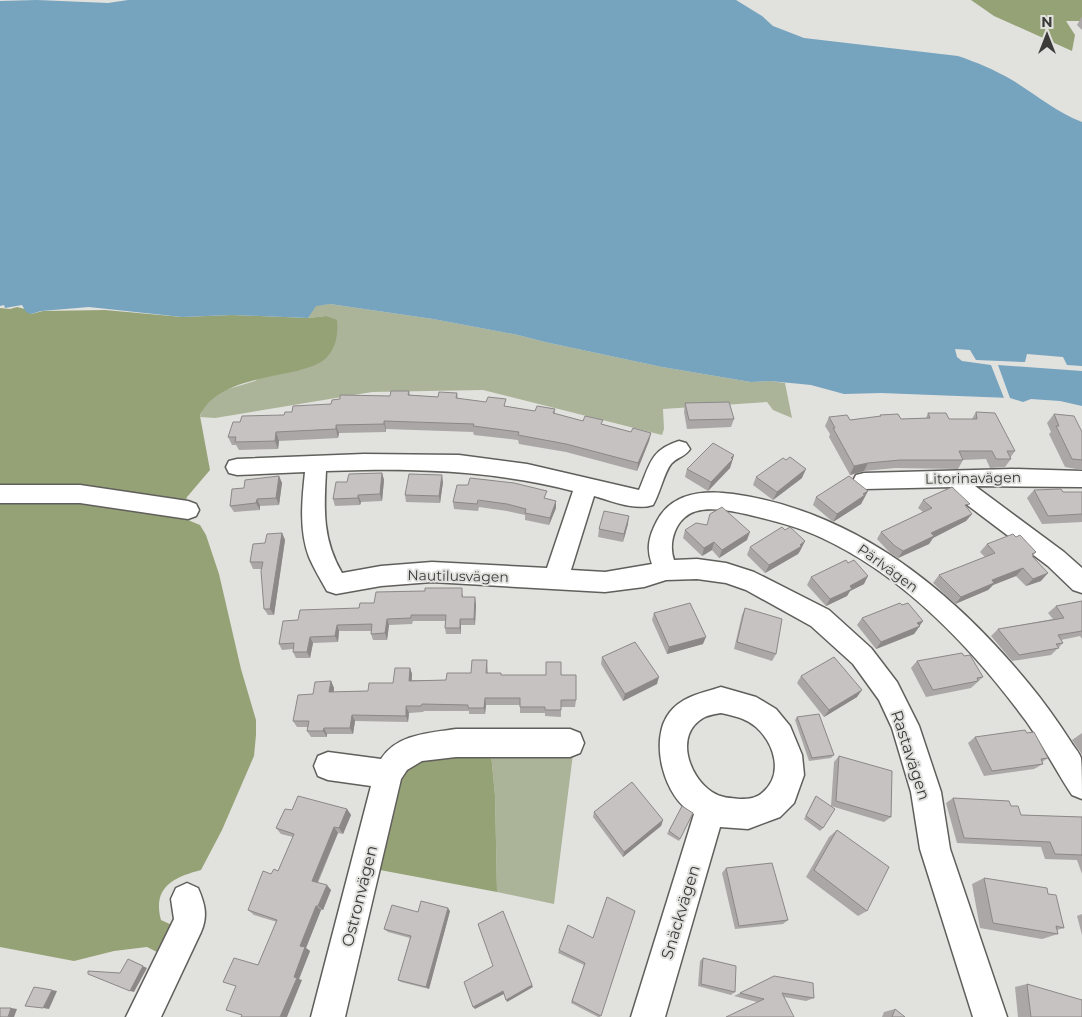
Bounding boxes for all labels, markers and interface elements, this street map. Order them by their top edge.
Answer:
north arrow [1022,10,1072,60]
text: N [1041,13,1053,31]
street label: Litorinavägen [925,468,1021,488]
street label: Pärlvägen [854,540,922,596]
street label: Nautilusvägen [407,566,509,586]
street label: Rastavägen [887,708,934,803]
street label: Ostronvägen [338,843,381,949]
street label: Snäckvägen [657,863,704,961]

